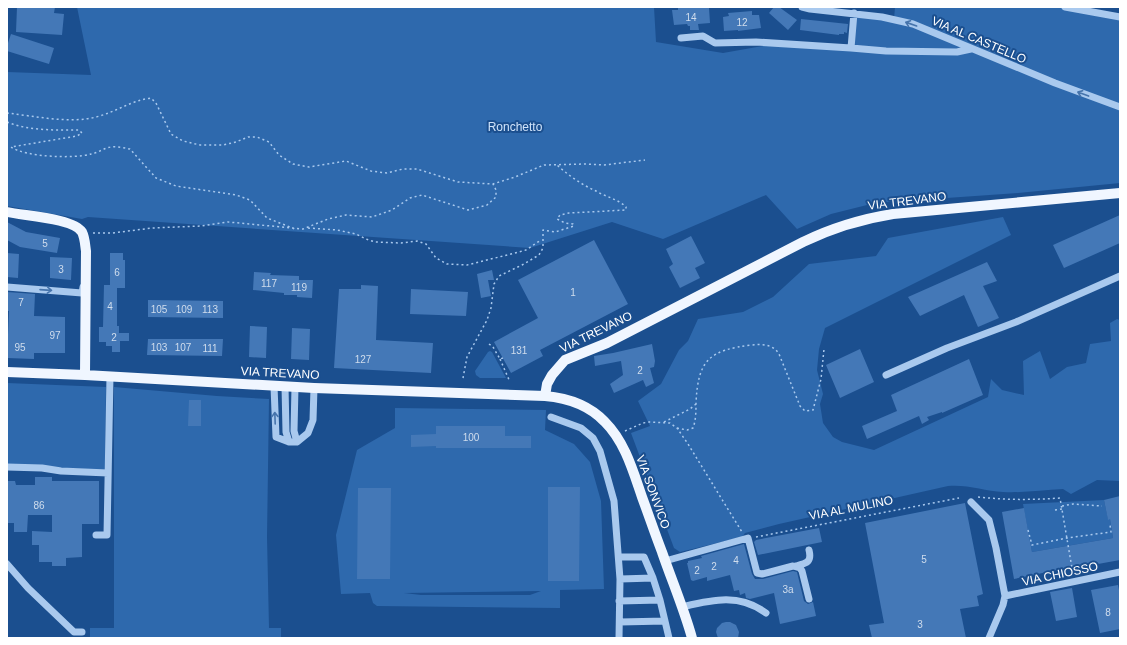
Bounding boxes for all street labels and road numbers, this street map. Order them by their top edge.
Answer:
street label: VIA AL CASTELLO [929,14,1029,66]
street label: VIA TREVANO [867,189,947,213]
street label: VIA TREVANO [557,308,635,356]
street label: VIA TREVANO [240,364,320,382]
street label: VIA SONVICO [633,453,673,531]
street label: VIA AL MULINO [808,493,894,523]
street label: VIA CHIOSSO [1021,559,1099,589]

